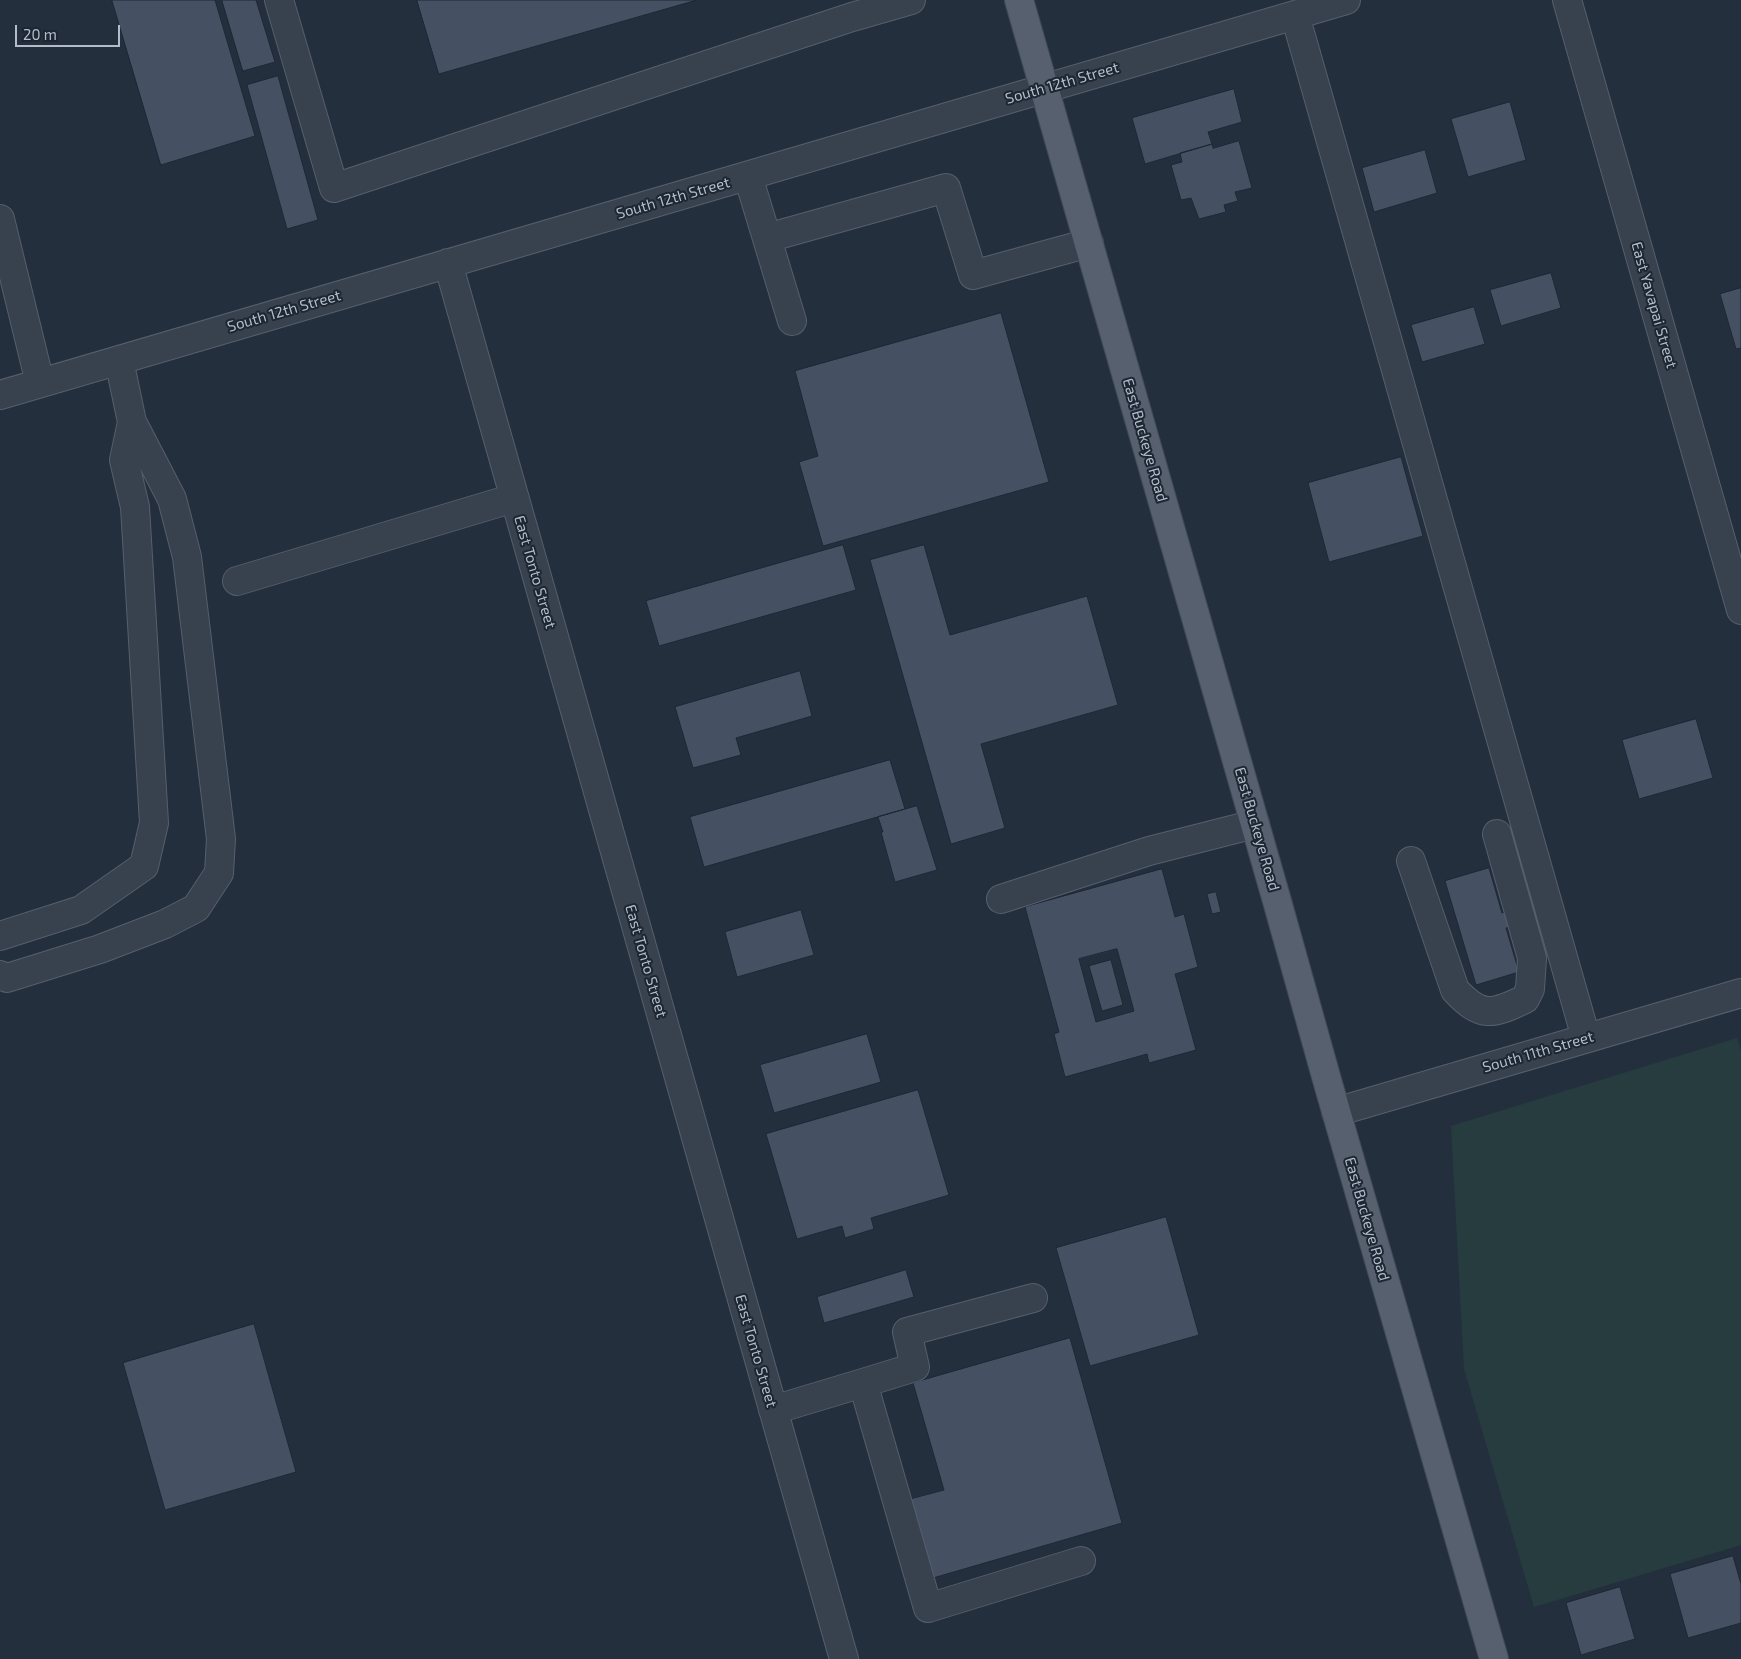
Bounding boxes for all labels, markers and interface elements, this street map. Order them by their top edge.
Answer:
scale bar [18,15,122,47]
text: 20 m [23,25,57,43]
street label: South 12th Street [1003,58,1121,108]
street label: South 12th Street [614,173,732,223]
street label: East Yavapai Street [1627,240,1681,370]
street label: South 12th Street [225,286,343,336]
street label: East Buckeye Road [1119,376,1171,504]
street label: East Tonto Street [510,513,560,631]
street label: East Buckeye Road [1231,765,1283,893]
street label: East Tonto Street [621,902,671,1020]
street label: South 11th Street [1480,1028,1596,1076]
street label: East Buckeye Road [1341,1155,1393,1283]
street label: East Tonto Street [731,1292,781,1410]

